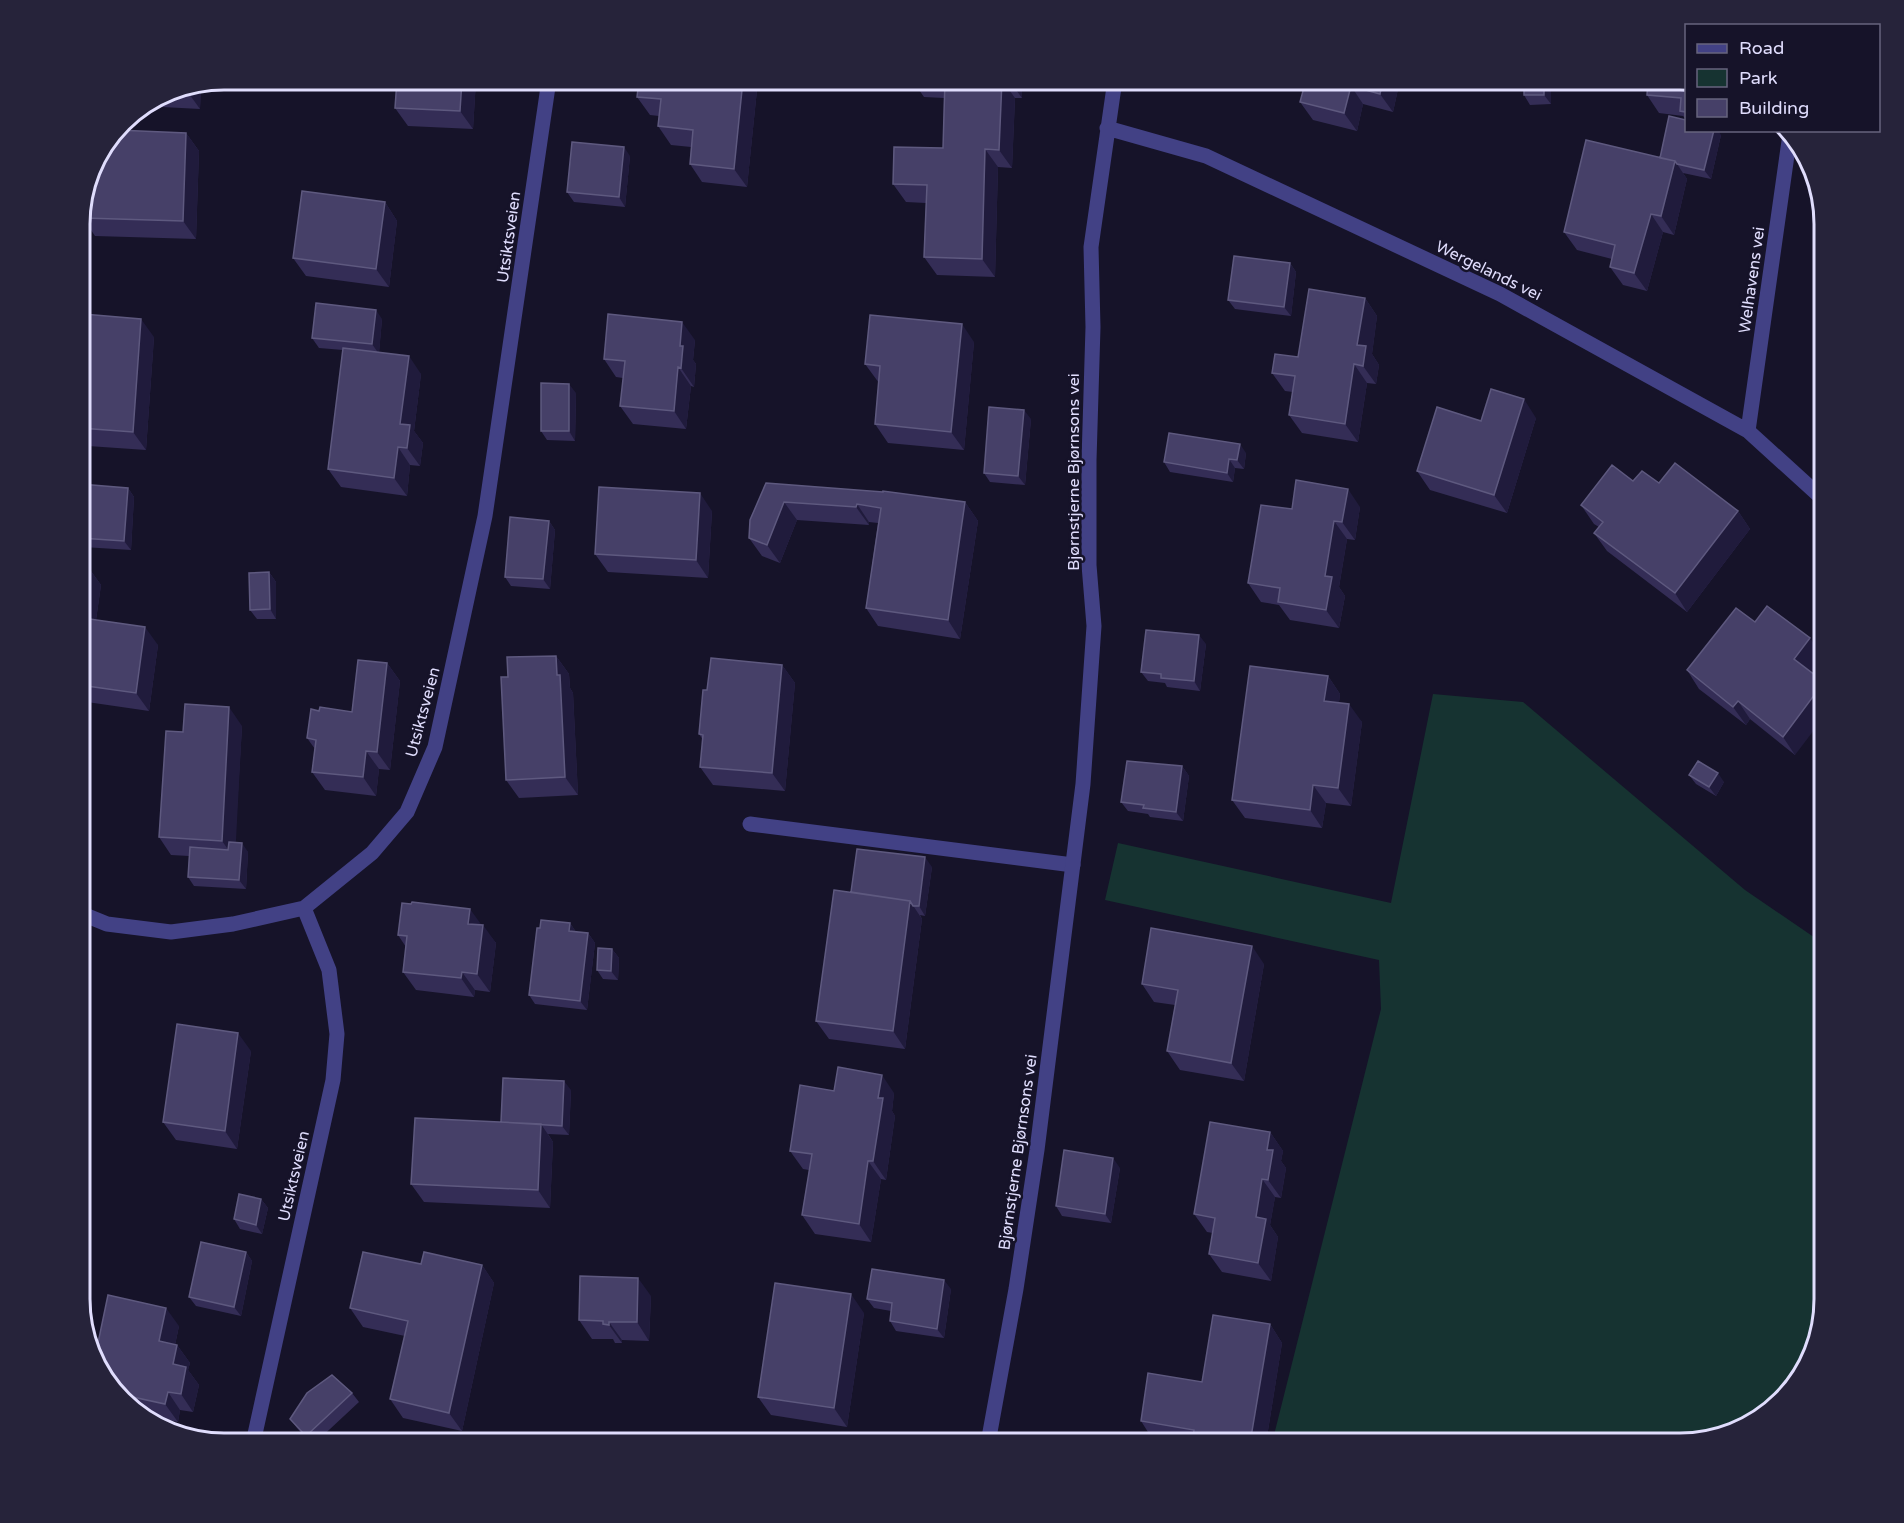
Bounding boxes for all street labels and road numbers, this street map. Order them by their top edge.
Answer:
street label: Utsiktsveien [493,190,525,284]
street label: Welhavens vei [1735,226,1769,335]
street label: Wergelands vei [1432,237,1545,305]
street label: Bjørnstjerne Bjørnsons vei [1064,373,1084,571]
street label: Utsiktsveien [401,665,445,759]
street label: Bjørnstjerne Bjørnsons vei [994,1053,1042,1251]
street label: Utsiktsveien [274,1129,314,1223]

